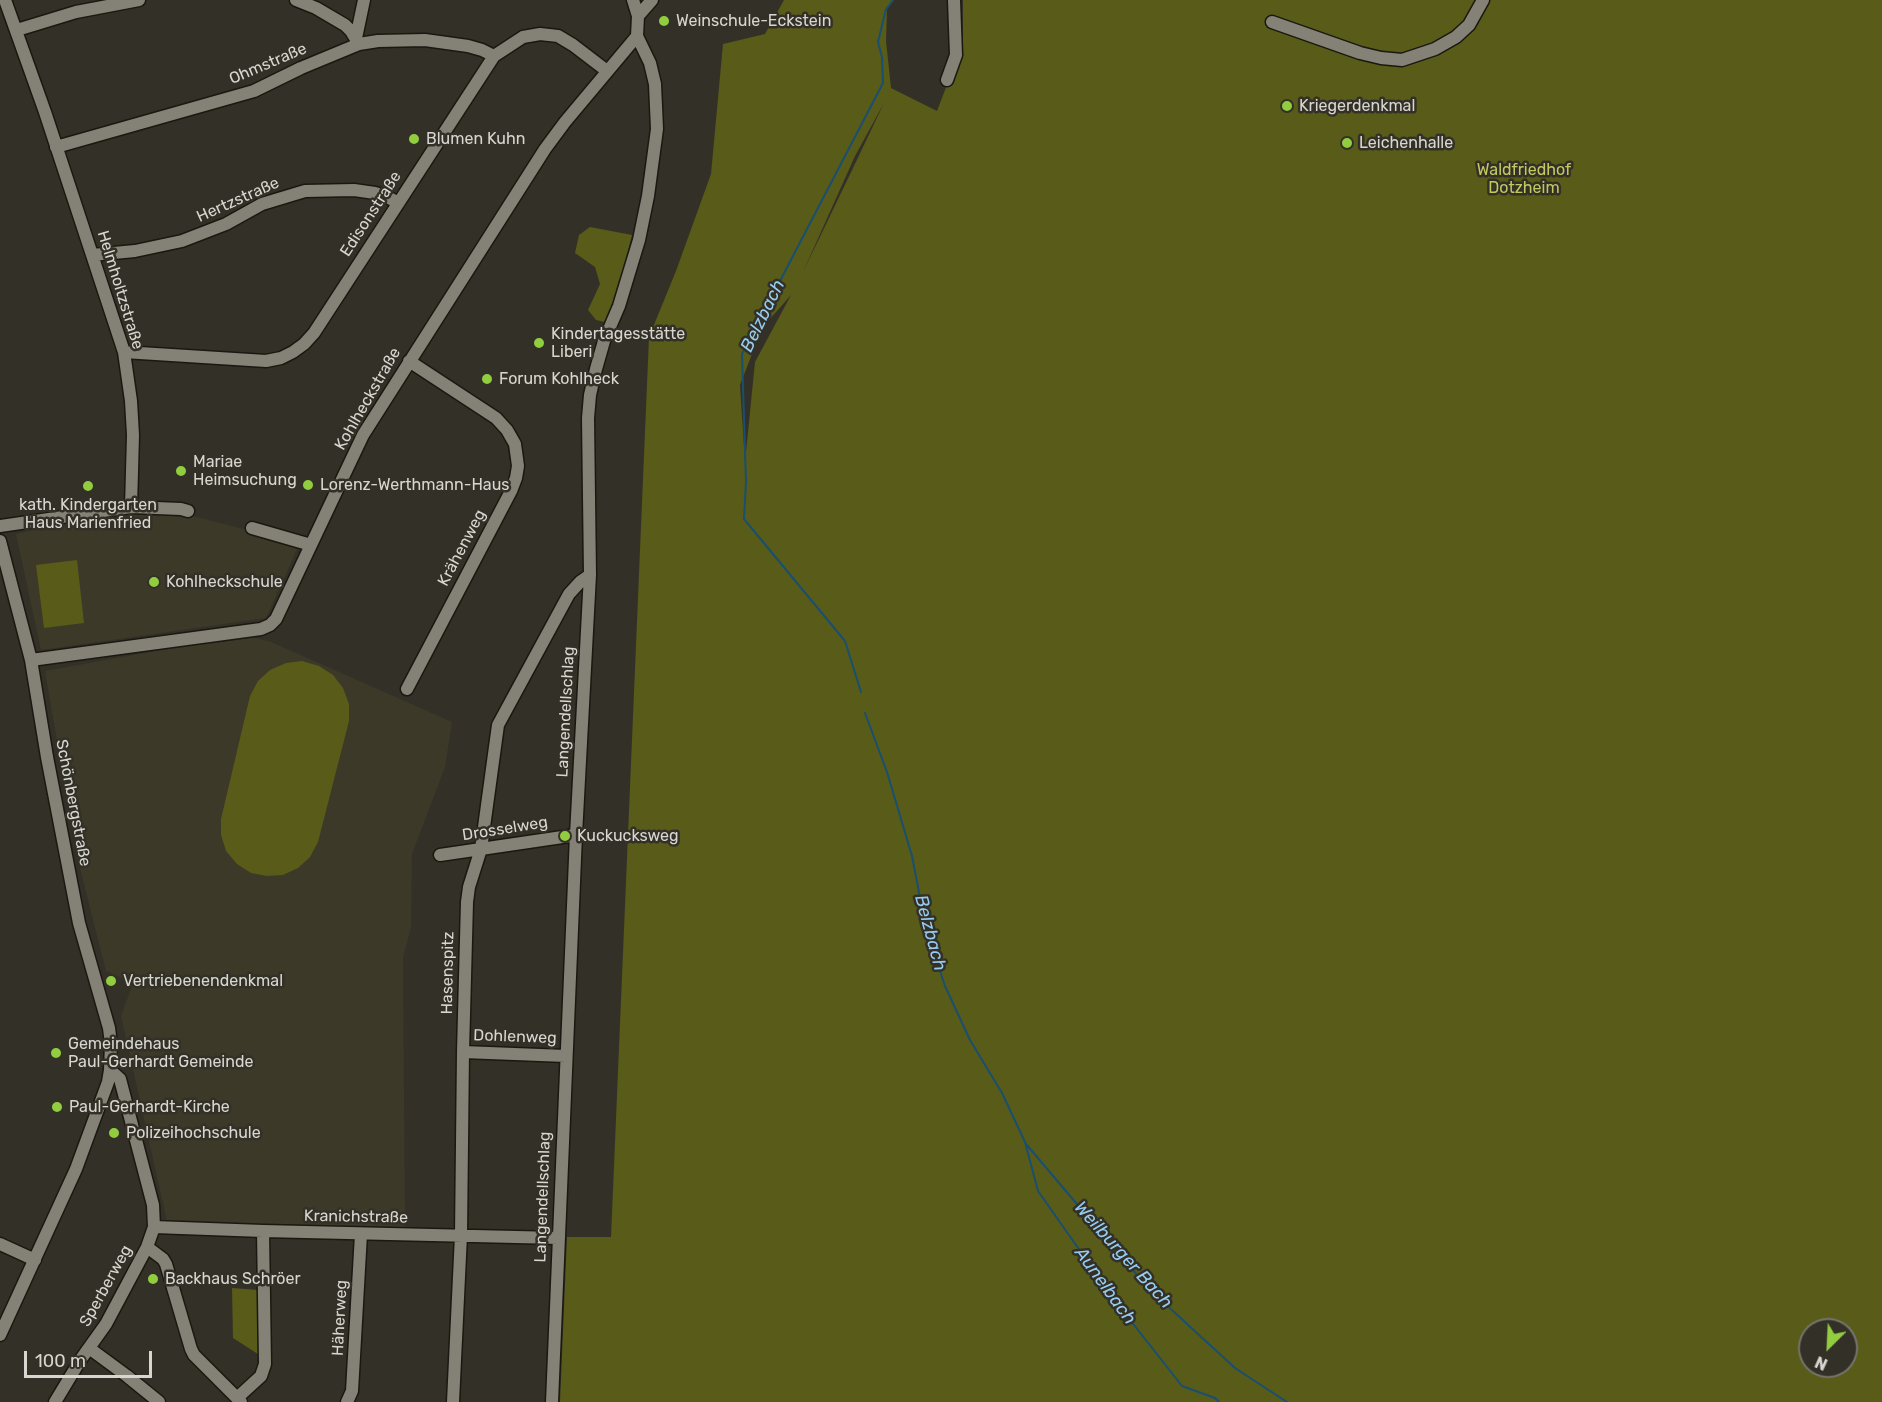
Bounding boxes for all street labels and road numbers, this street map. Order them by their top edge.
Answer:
street label: Ohmstraße [226,39,310,89]
street label: Edisonstraße [336,168,406,260]
street label: Hertzstraße [194,173,282,227]
street label: Helmholtzstraße [93,228,147,352]
street label: Kohlheckstraße [331,344,405,454]
street label: Krähenweg [434,506,490,590]
street label: Langendellschlag [553,646,579,778]
street label: Schönbergstraße [51,738,95,868]
street label: Drosselweg [461,813,549,845]
street label: Hasenspitz [438,931,458,1015]
street label: Dohlenweg [473,1026,557,1048]
street label: Langendellschlag [531,1131,555,1263]
street label: Kranichstraße [304,1206,408,1228]
street label: Sperberweg [76,1242,136,1330]
street label: Häherweg [328,1279,352,1357]

